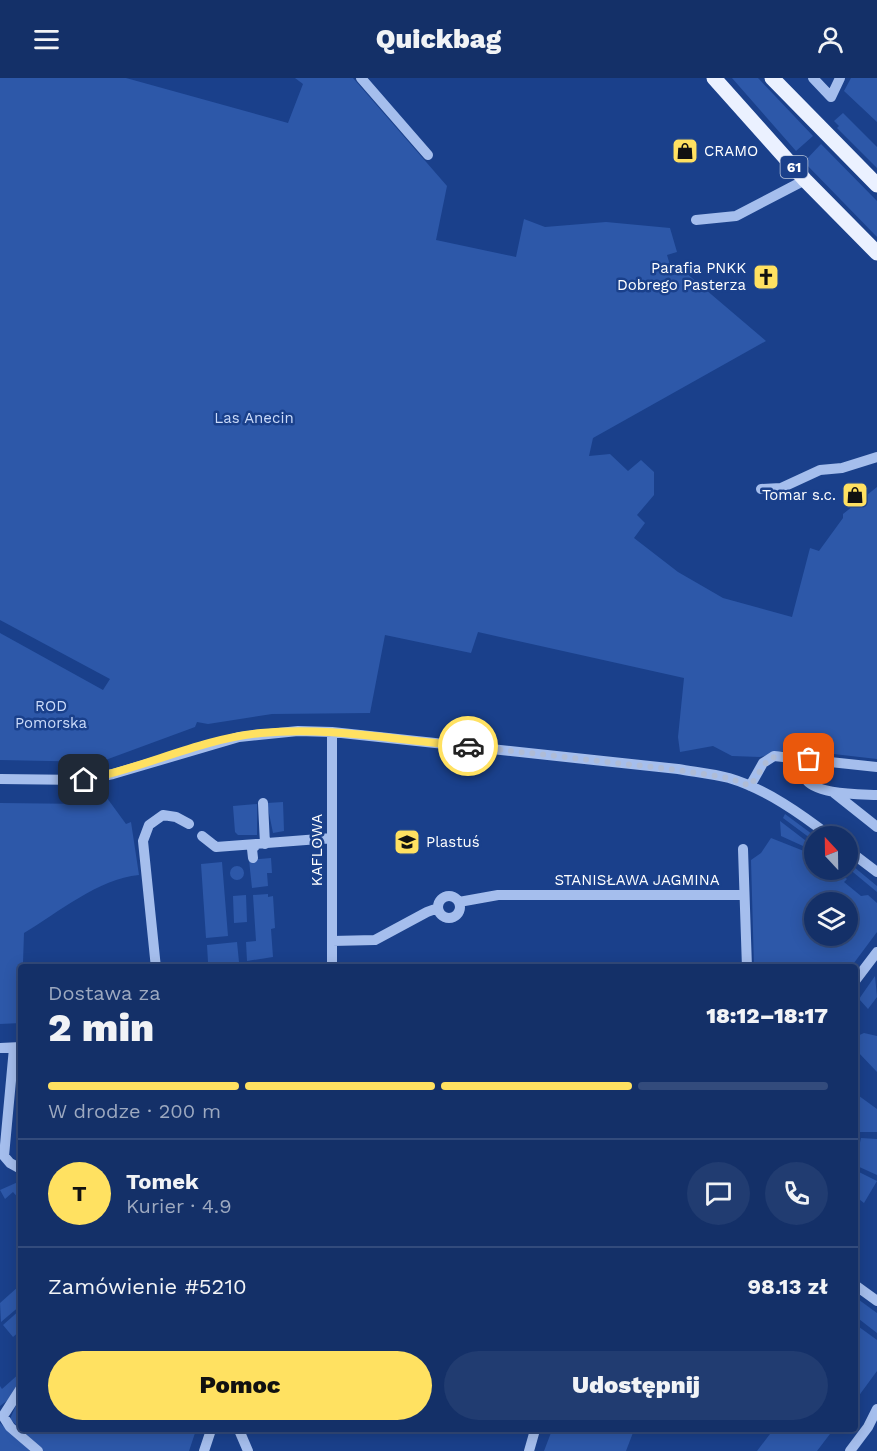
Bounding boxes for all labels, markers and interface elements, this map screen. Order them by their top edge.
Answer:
icon: menu [30,23,63,56]
text: Quickbag [376,23,501,55]
icon: person [814,23,847,56]
shop icon: CRAMO [670,136,700,166]
place label: CRAMO [704,142,758,160]
road number: 61 [780,156,808,178]
place label: Parafia PNKK Dobrego Pasterza [617,259,746,294]
church icon: Parafia PNKK Dobrego Pasterza [751,262,781,292]
park label: Las Anecin [214,409,294,427]
shop icon: Tomar s.c. [840,480,870,510]
place label: Tomar s.c. [762,486,836,504]
park label: ROD Pomorska [15,697,87,732]
courier [438,716,498,776]
icon: car [452,730,485,763]
pin [783,733,834,784]
icon: bag [792,742,825,775]
pin [58,754,109,805]
icon: home [67,763,100,796]
street label: KAFLOWA [308,814,326,886]
north arrow [804,826,858,880]
map controls [804,826,858,946]
school or university icon: Plastuś [392,827,422,857]
place label: Plastuś [426,833,480,851]
street label: STANISŁAWA JAGMINA [554,871,720,889]
button: layers [804,892,858,946]
text: Dostawa za [48,981,161,1005]
text: 18:12–18:17 [706,1003,828,1028]
text: 2 min [48,1005,154,1050]
text: W drodze · 200 m [48,1099,221,1123]
button: chat [687,1162,750,1225]
button: phone [765,1162,828,1225]
text: Tomek [126,1169,199,1194]
text: T [72,1181,87,1206]
text: Kurier · 4.9 [126,1194,232,1218]
text: Zamówienie #5210 [48,1274,247,1299]
text: 98.13 zł [748,1274,828,1299]
button: Pomoc [48,1351,432,1420]
button: Udostępnij [444,1351,828,1420]

